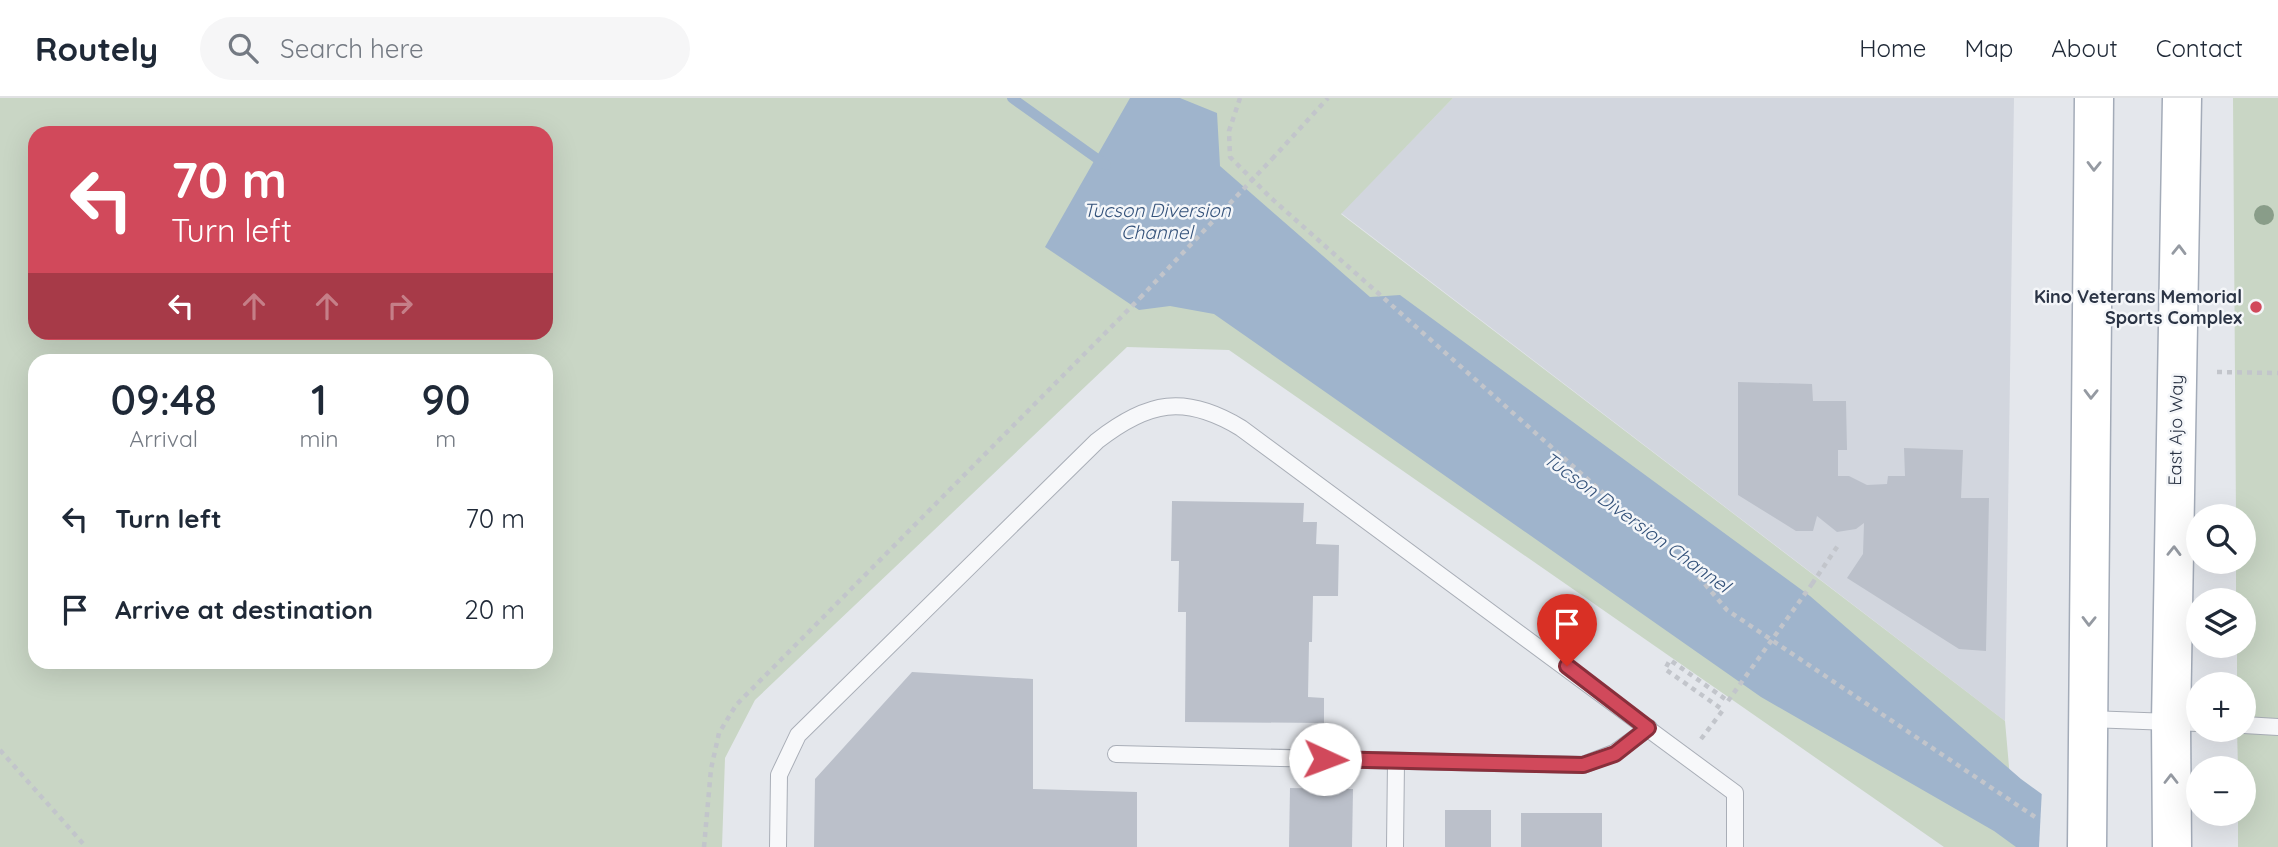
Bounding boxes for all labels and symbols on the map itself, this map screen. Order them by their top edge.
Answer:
one-way arrow [2086,161,2101,172]
water label: Tucson Diversion Channel [1083,198,1232,244]
one-way arrow [2171,245,2187,255]
place label: Kino Veterans Memorial Sports Complex [2034,285,2242,329]
marker: Kino Veterans Memorial Sports Complex [2248,299,2264,315]
street label: East Ajo Way [2163,374,2188,486]
one-way arrow [2084,388,2099,399]
water label: Tucson Diversion Channel [1539,446,1737,599]
one-way arrow [2166,546,2182,556]
pin [1537,594,1597,666]
one-way arrow [2081,616,2097,627]
position arrow [1288,722,1362,796]
one-way arrow [2163,773,2179,784]

